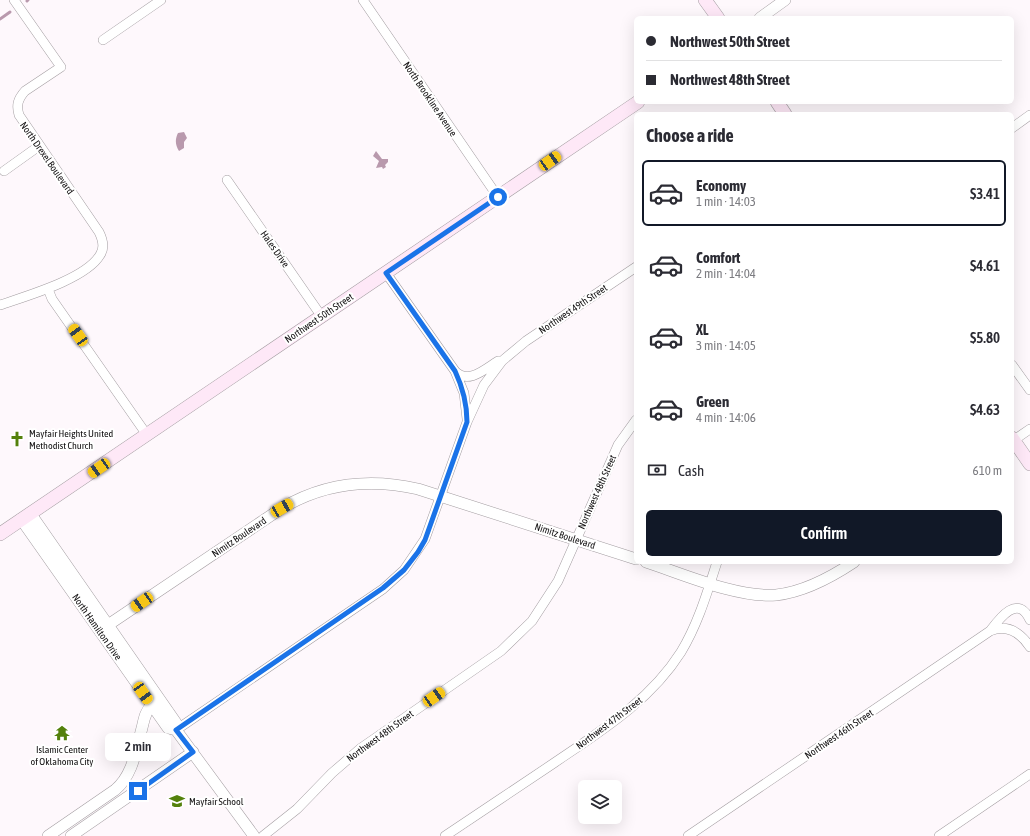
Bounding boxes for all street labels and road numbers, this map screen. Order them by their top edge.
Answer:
street label: North Brookline Avenue [401,60,459,139]
street label: North Drexel Boulevard [18,120,76,196]
street label: Hales Drive [258,229,292,270]
street label: Northwest 49th Street [537,282,609,336]
street label: Northwest 50th Street [283,291,355,345]
street label: Northwest 48th Street [576,453,618,531]
street label: Nimitz Boulevard [210,515,268,559]
street label: Nimitz Boulevard [533,521,597,551]
street label: North Hamilton Drive [70,592,124,663]
street label: Northwest 47th Street [574,695,644,751]
street label: Northwest 46th Street [803,707,875,761]
street label: Northwest 48th Street [344,708,416,764]

